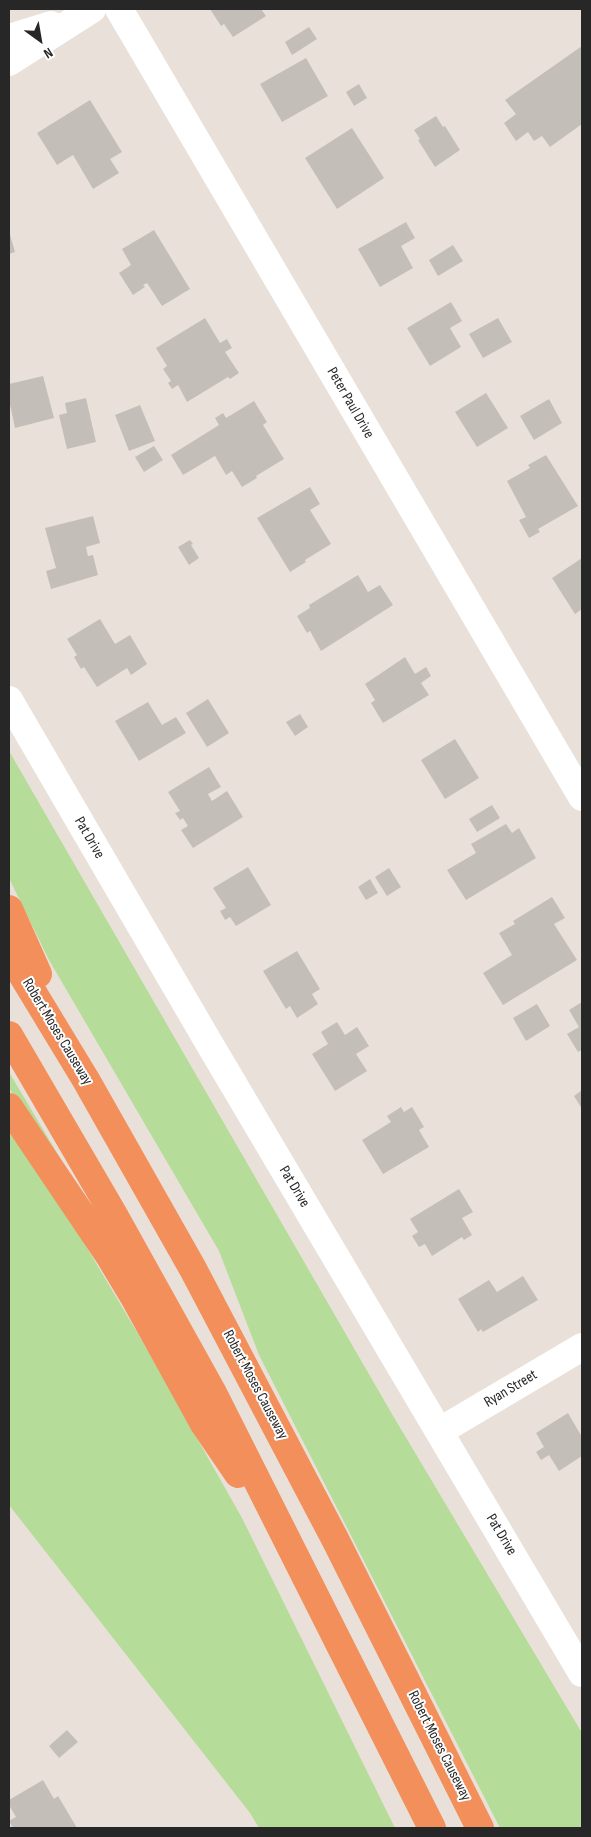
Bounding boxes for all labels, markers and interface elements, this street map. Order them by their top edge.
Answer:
north arrow [15,15,65,65]
text: N [41,44,56,62]
street label: Peter Paul Drive [322,364,378,442]
street label: Pat Drive [70,814,108,862]
street label: Robert Moses Causeway [18,975,96,1089]
street label: Pat Drive [275,1163,313,1211]
street label: Robert Moses Causeway [219,1327,291,1443]
street label: Ryan Street [481,1366,541,1412]
street label: Pat Drive [482,1511,520,1559]
street label: Robert Moses Causeway [403,1688,475,1804]

